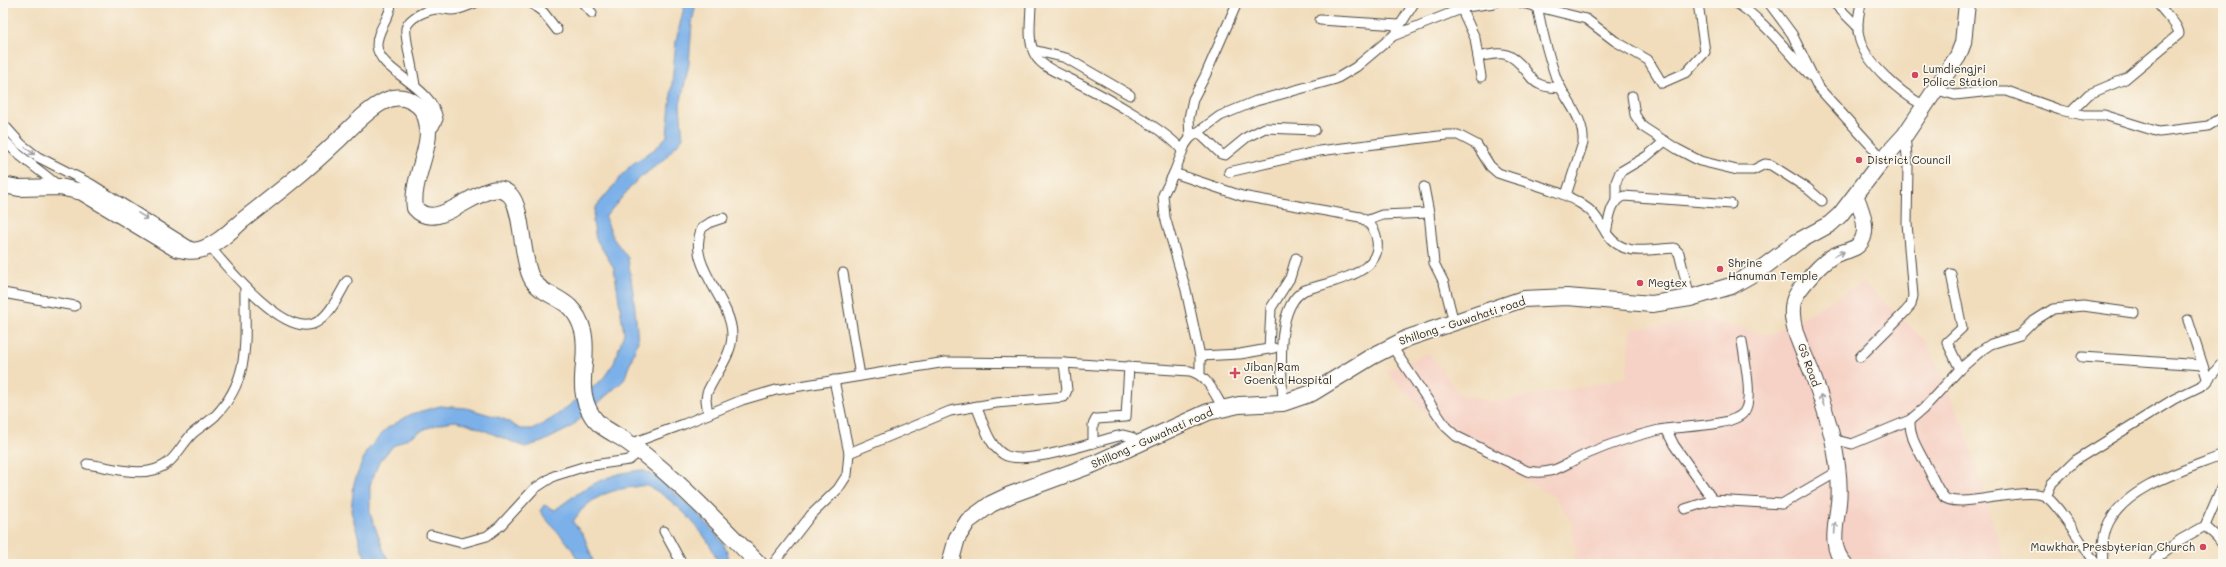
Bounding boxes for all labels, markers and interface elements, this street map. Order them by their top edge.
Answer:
place label: Lumdiengjri Police Station [1923,61,1998,89]
marker: Lumdiengjri Police Station [1910,70,1920,80]
one-way arrow [25,147,36,156]
place label: District Council [1867,152,1951,167]
marker: District Council [1854,155,1864,165]
one-way arrow [137,212,148,220]
one-way arrow [1833,250,1845,257]
place label: Shrine Hanuman Temple [1728,255,1818,283]
marker: Shrine Hanuman Temple [1715,264,1725,274]
place label: Megtex [1648,275,1688,290]
marker: Megtex [1635,278,1645,288]
street label: Shillong - Guwahati road [1397,293,1527,348]
street label: GS Road [1795,341,1824,389]
place label: Jiban Ram Goenka Hospital [1244,359,1332,387]
marker: Jiban Ram Goenka Hospital [1229,367,1241,379]
one-way arrow [1817,395,1825,407]
street label: Shillong - Guwahati road [1088,404,1215,471]
one-way arrow [1832,522,1839,535]
place label: Mawkhar Presbyterian Church [2030,539,2195,554]
marker: Mawkhar Presbyterian Church [2198,542,2208,552]

